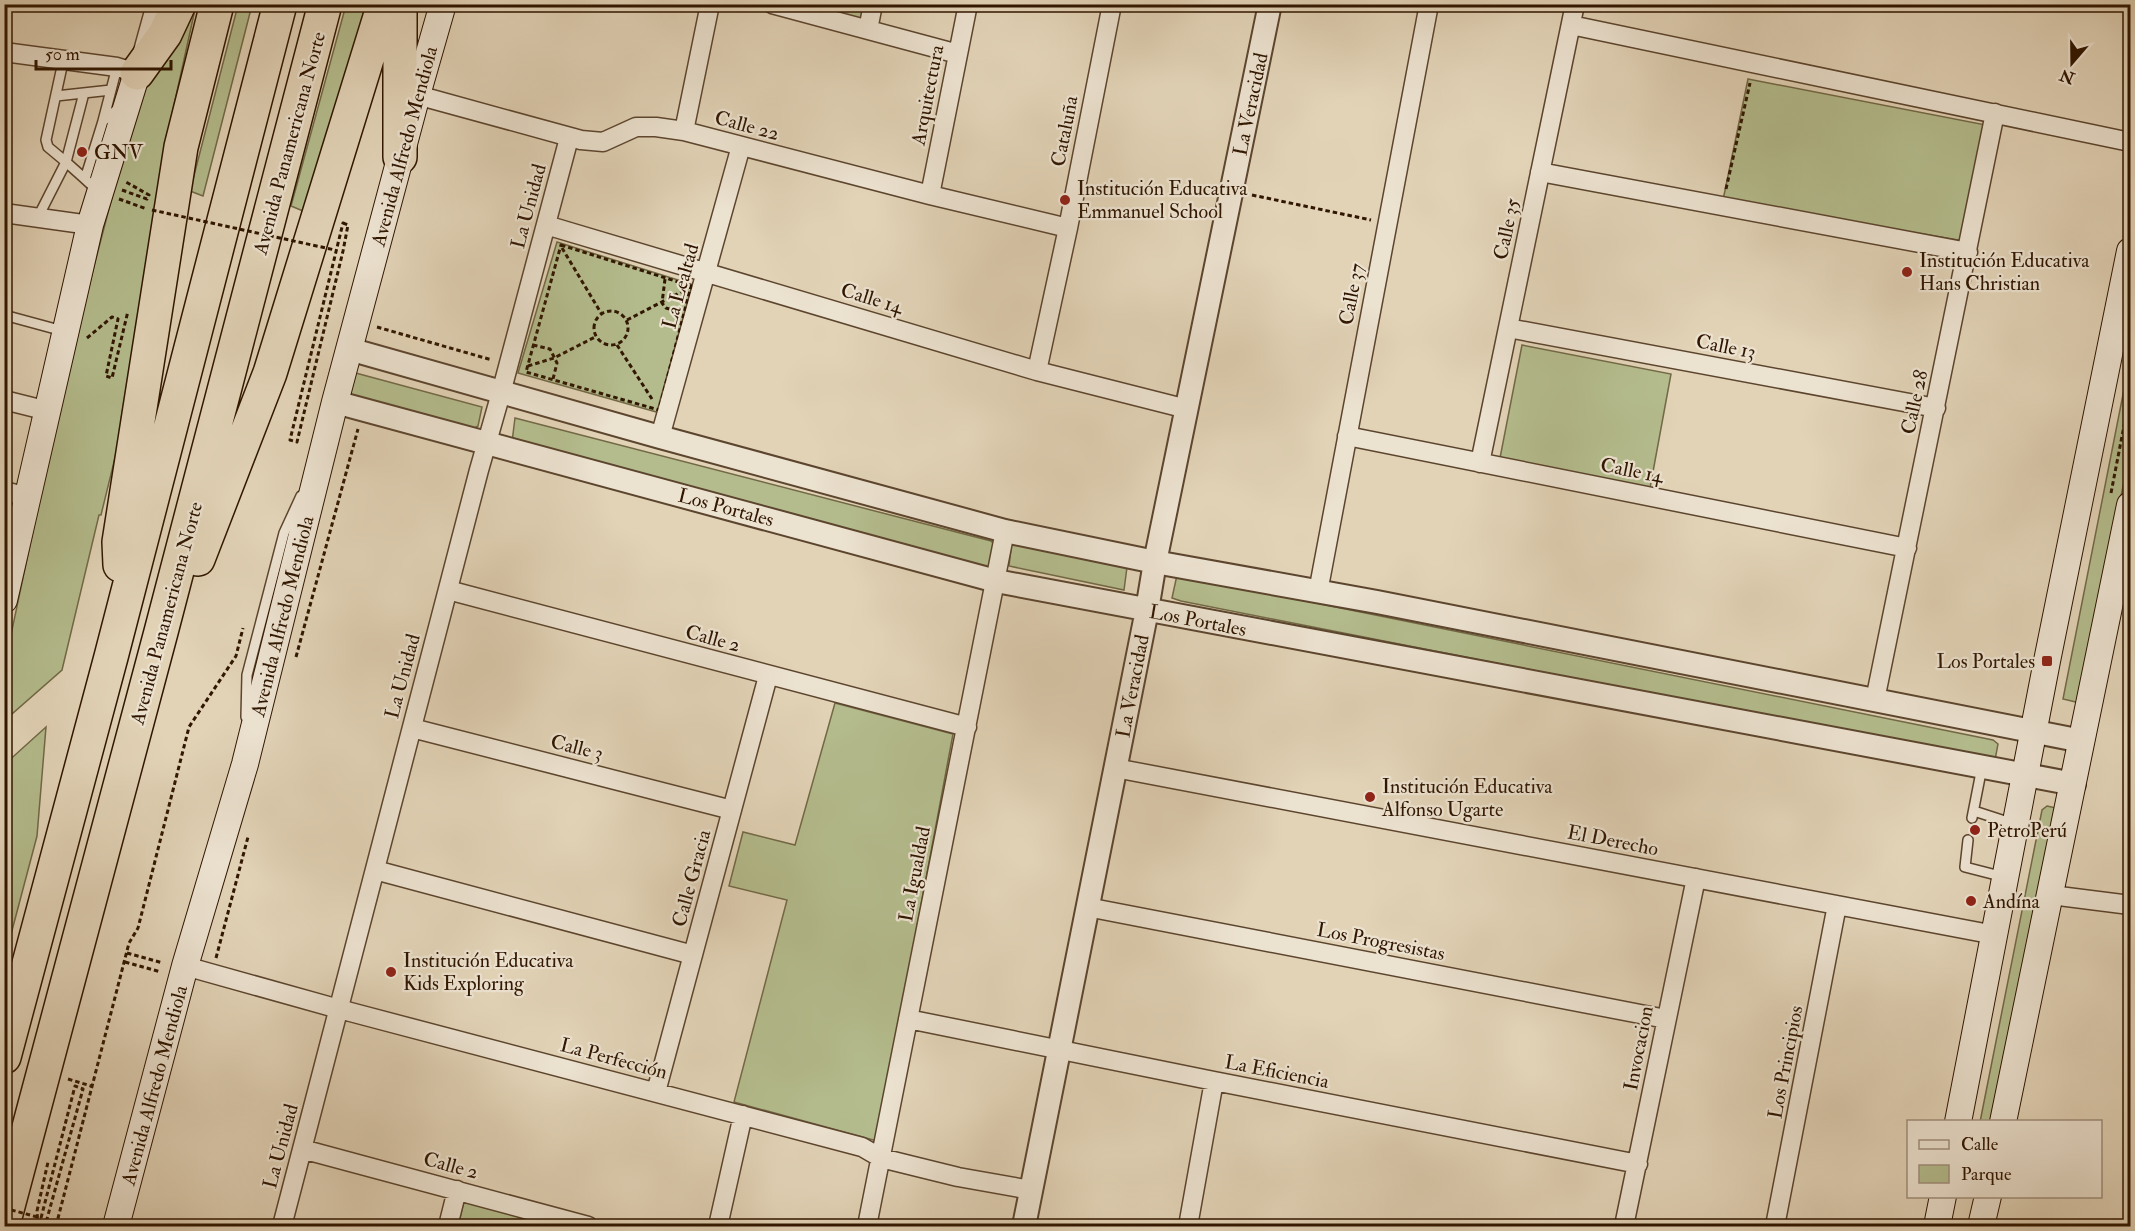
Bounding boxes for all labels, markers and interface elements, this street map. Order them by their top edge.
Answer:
street label: Avenida Panamericana Norte [247,29,331,258]
scale bar [36,33,171,71]
north arrow [2042,33,2102,93]
street label: Arquitectura [905,42,950,148]
text: 50 m [45,43,80,66]
street label: Avenida Alfredo Mendiola [365,43,443,250]
street label: La Veracidad [1227,50,1274,158]
text: N [2056,64,2078,88]
street label: Cataluña [1045,93,1084,169]
street label: Calle 22 [712,105,782,146]
place label: GNV [94,140,144,165]
marker: GNV [75,145,89,159]
street label: La Unidad [505,161,552,251]
place label: Institución Educativa Emmanuel School [1077,176,1248,224]
marker: Institución Educativa Emmanuel School [1058,193,1072,207]
street label: Calle 35 [1488,196,1525,262]
street label: La Lealtad [656,240,705,332]
place label: Institución Educativa Hans Christian [1919,248,2090,296]
street label: Calle 37 [1333,261,1370,327]
marker: Institución Educativa Hans Christian [1900,265,1914,279]
street label: Calle 14 [838,277,907,320]
street label: Calle 13 [1694,328,1758,365]
street label: Calle 28 [1895,368,1933,437]
street label: Calle 14 [1598,452,1667,489]
street label: Los Portales [675,483,777,532]
street label: Avenida Panamericana Norte [124,499,208,728]
street label: Avenida Alfredo Mendiola [245,512,320,720]
street label: Los Portales [1147,599,1249,642]
street label: Calle 2 [683,619,743,658]
street label: La Unidad [379,631,426,721]
street label: La Veracidad [1110,632,1155,740]
place label: Los Portales [1937,649,2035,674]
marker: Los Portales [2040,654,2054,668]
street label: Calle 3 [548,729,606,766]
place label: Institución Educativa Alfonso Ugarte [1381,774,1553,822]
marker: Institución Educativa Alfonso Ugarte [1363,790,1377,804]
place label: PetroPerú [1987,818,2067,843]
street label: El Derecho [1565,819,1661,862]
marker: PetroPerú [1968,823,1982,837]
street label: La Igualdad [893,824,936,924]
street label: Calle Gracia [667,826,717,929]
place label: Andína [1982,889,2040,914]
marker: Andína [1964,894,1978,908]
street label: Los Progresistas [1315,917,1447,966]
place label: Institución Educativa Kids Exploring [403,948,574,997]
marker: Institución Educativa Kids Exploring [384,965,398,979]
street label: Avenida Alfredo Mendiola [115,982,193,1189]
street label: Los Principios [1762,1003,1810,1121]
street label: Invocacion [1618,1004,1659,1093]
street label: La Perfección [558,1032,670,1085]
street label: La Eficiencia [1223,1049,1332,1094]
street label: La Unidad [257,1101,304,1191]
legend [1907,1120,2102,1198]
text: Calle [1961,1133,1999,1156]
street label: Calle 2 [421,1146,481,1185]
text: Parque [1961,1163,2012,1186]

